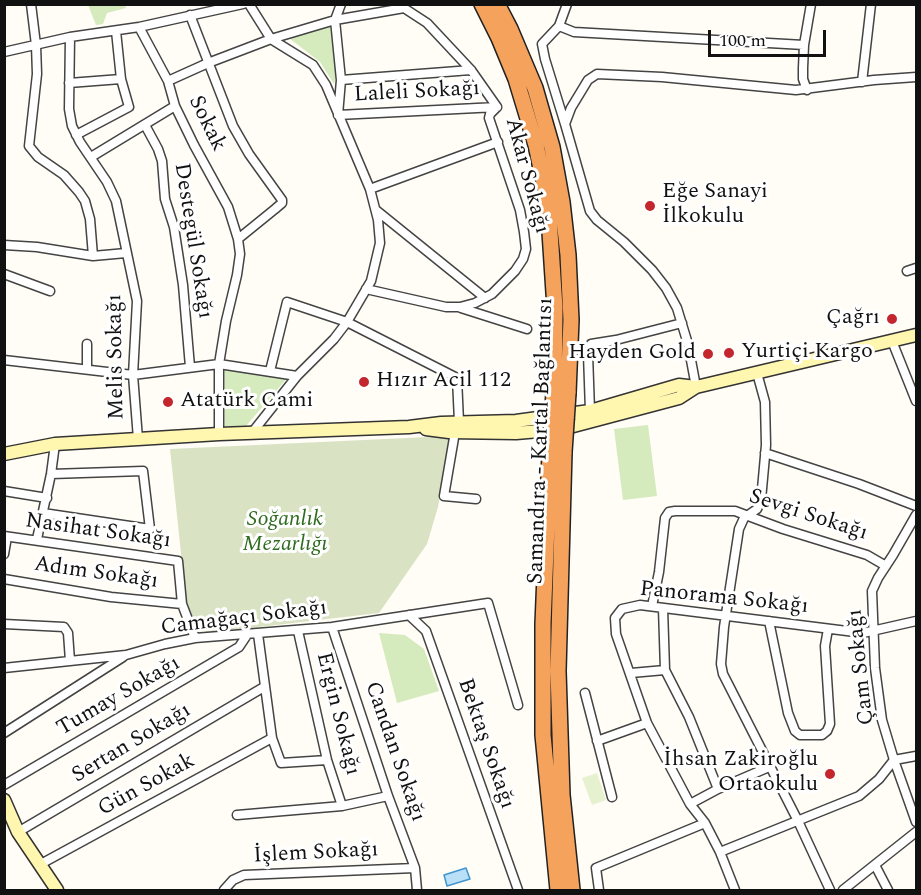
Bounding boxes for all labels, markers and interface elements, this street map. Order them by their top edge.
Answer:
scale bar [711,18,830,56]
text: 100 m [719,27,766,54]
street label: Laleli Sokağı [353,77,481,109]
street label: Sokak [181,92,231,156]
street label: Akar Sokağı [498,115,554,237]
street label: Destegül Sokağı [167,161,217,321]
place label: Eğe Sanayi İlkokulu [662,180,768,231]
marker: Eğe Sanayi İlkokulu [643,199,657,213]
street label: Melis Sokağı [103,294,131,420]
street label: Samandıra - Kartal Bağlantısı [524,297,560,585]
place label: Çağrı [826,306,880,332]
marker: Çağrı [885,312,899,326]
place label: Yurtiçi Kargo [741,340,873,366]
place label: Hayden Gold [568,341,696,367]
marker: Yurtiçi Kargo [722,346,736,360]
marker: Hayden Gold [701,347,715,361]
place label: Hızır Acil 112 [376,369,511,395]
marker: Hızır Acil 112 [357,375,371,389]
place label: Atatürk Cami [180,389,313,415]
marker: Atatürk Cami [161,395,175,409]
street label: Sevgi Sokağı [745,484,871,548]
park label: Soğanlık Mezarlığı [242,508,328,560]
street label: Nasihat Sokağı [24,509,172,555]
street label: Adım Sokağı [32,552,160,596]
street label: Panorama Sokağı [638,577,810,621]
street label: Camağaçı Sokağı [159,596,329,642]
street label: Çam Sokağı [843,608,881,726]
street label: Ergin Sokağı [309,650,365,778]
street label: Tumay Sokağı [53,651,185,743]
street label: Bektaş Sokağı [450,675,520,813]
street label: Candan Sokağı [358,678,430,826]
street label: Sertan Sokağı [68,698,196,790]
place label: İhsan Zakiroğlu Ortaokulu [663,748,818,800]
street label: Gün Sokak [94,749,200,823]
marker: İhsan Zakiroğlu Ortaokulu [823,767,837,781]
street label: İşlem Sokağı [253,838,379,870]

